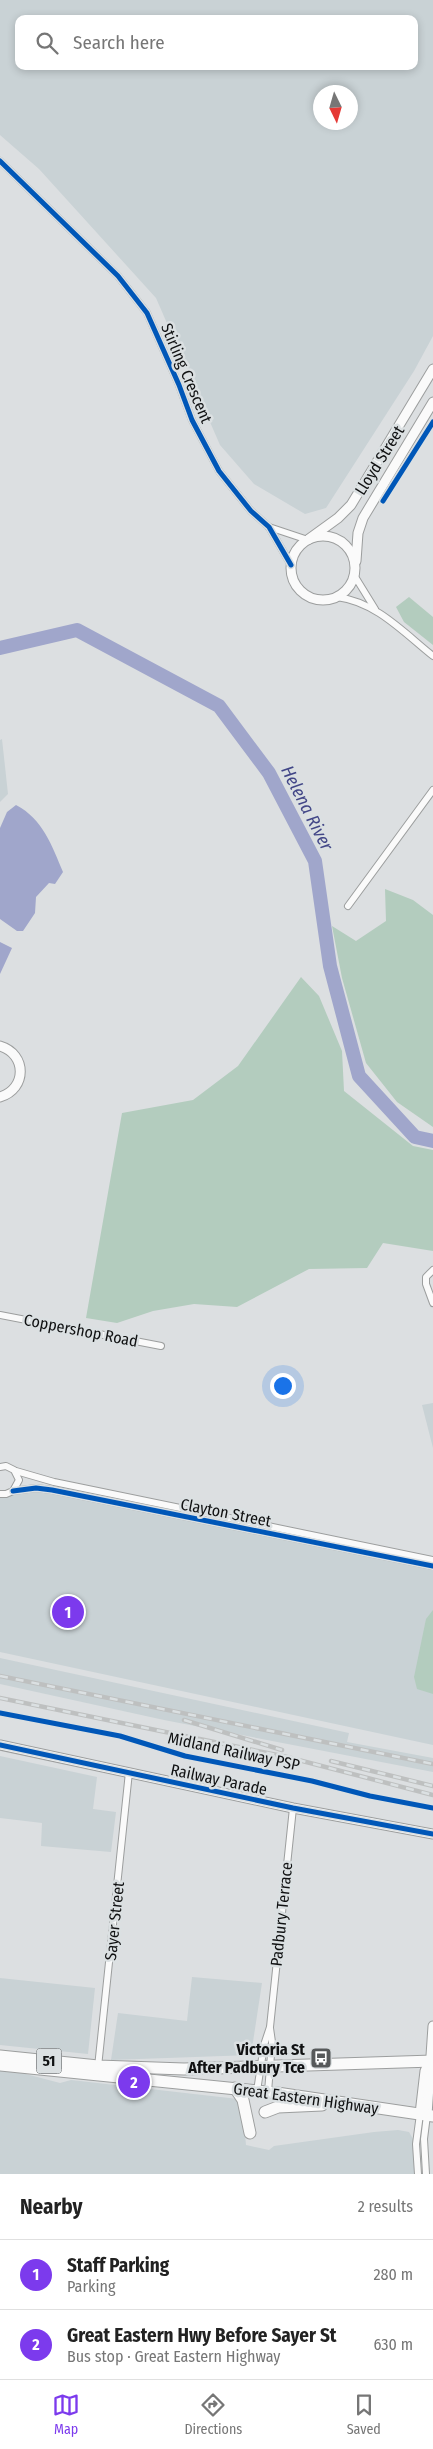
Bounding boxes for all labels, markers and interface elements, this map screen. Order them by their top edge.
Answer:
search box [15,15,418,70]
icon: search [33,29,61,57]
text: Search here [73,31,165,54]
north arrow [313,85,358,130]
street label: Stirling Crescent [157,320,216,427]
street label: Lloyd Street [351,421,409,498]
water label: Helena River [276,762,338,855]
street label: Coppershop Road [22,1310,139,1351]
your location [270,1373,296,1399]
street label: Clayton Street [179,1494,274,1531]
pin: 1 [52,1593,84,1631]
street label: Midland Railway PSP [166,1728,302,1775]
street label: Railway Parade [169,1760,269,1799]
street label: Padbury Terrace [267,1861,296,1967]
street label: Sayer Street [101,1880,128,1961]
place label: Victoria St After Padbury Tce [187,2040,305,2077]
bus stop icon: Victoria St After Padbury Tce [309,2046,333,2070]
road number: 51 [36,2048,62,2074]
pin: 2 [118,2063,150,2101]
street label: Great Eastern Highway [232,2079,380,2118]
text: Nearby [20,2194,82,2220]
text: 2 results [358,2197,413,2216]
text: Staff Parking [67,2254,169,2277]
text: 1 [33,2265,39,2284]
text: 280 m [374,2265,413,2284]
text: Parking [67,2277,115,2296]
text: Great Eastern Hwy Before Sayer St [67,2324,336,2347]
text: 2 [32,2335,40,2354]
text: 630 m [374,2335,413,2354]
text: Bus stop · Great Eastern Highway [67,2347,281,2366]
tab: Map [52,2391,80,2438]
tab: Directions [184,2391,242,2438]
tab: Saved [347,2391,381,2438]

